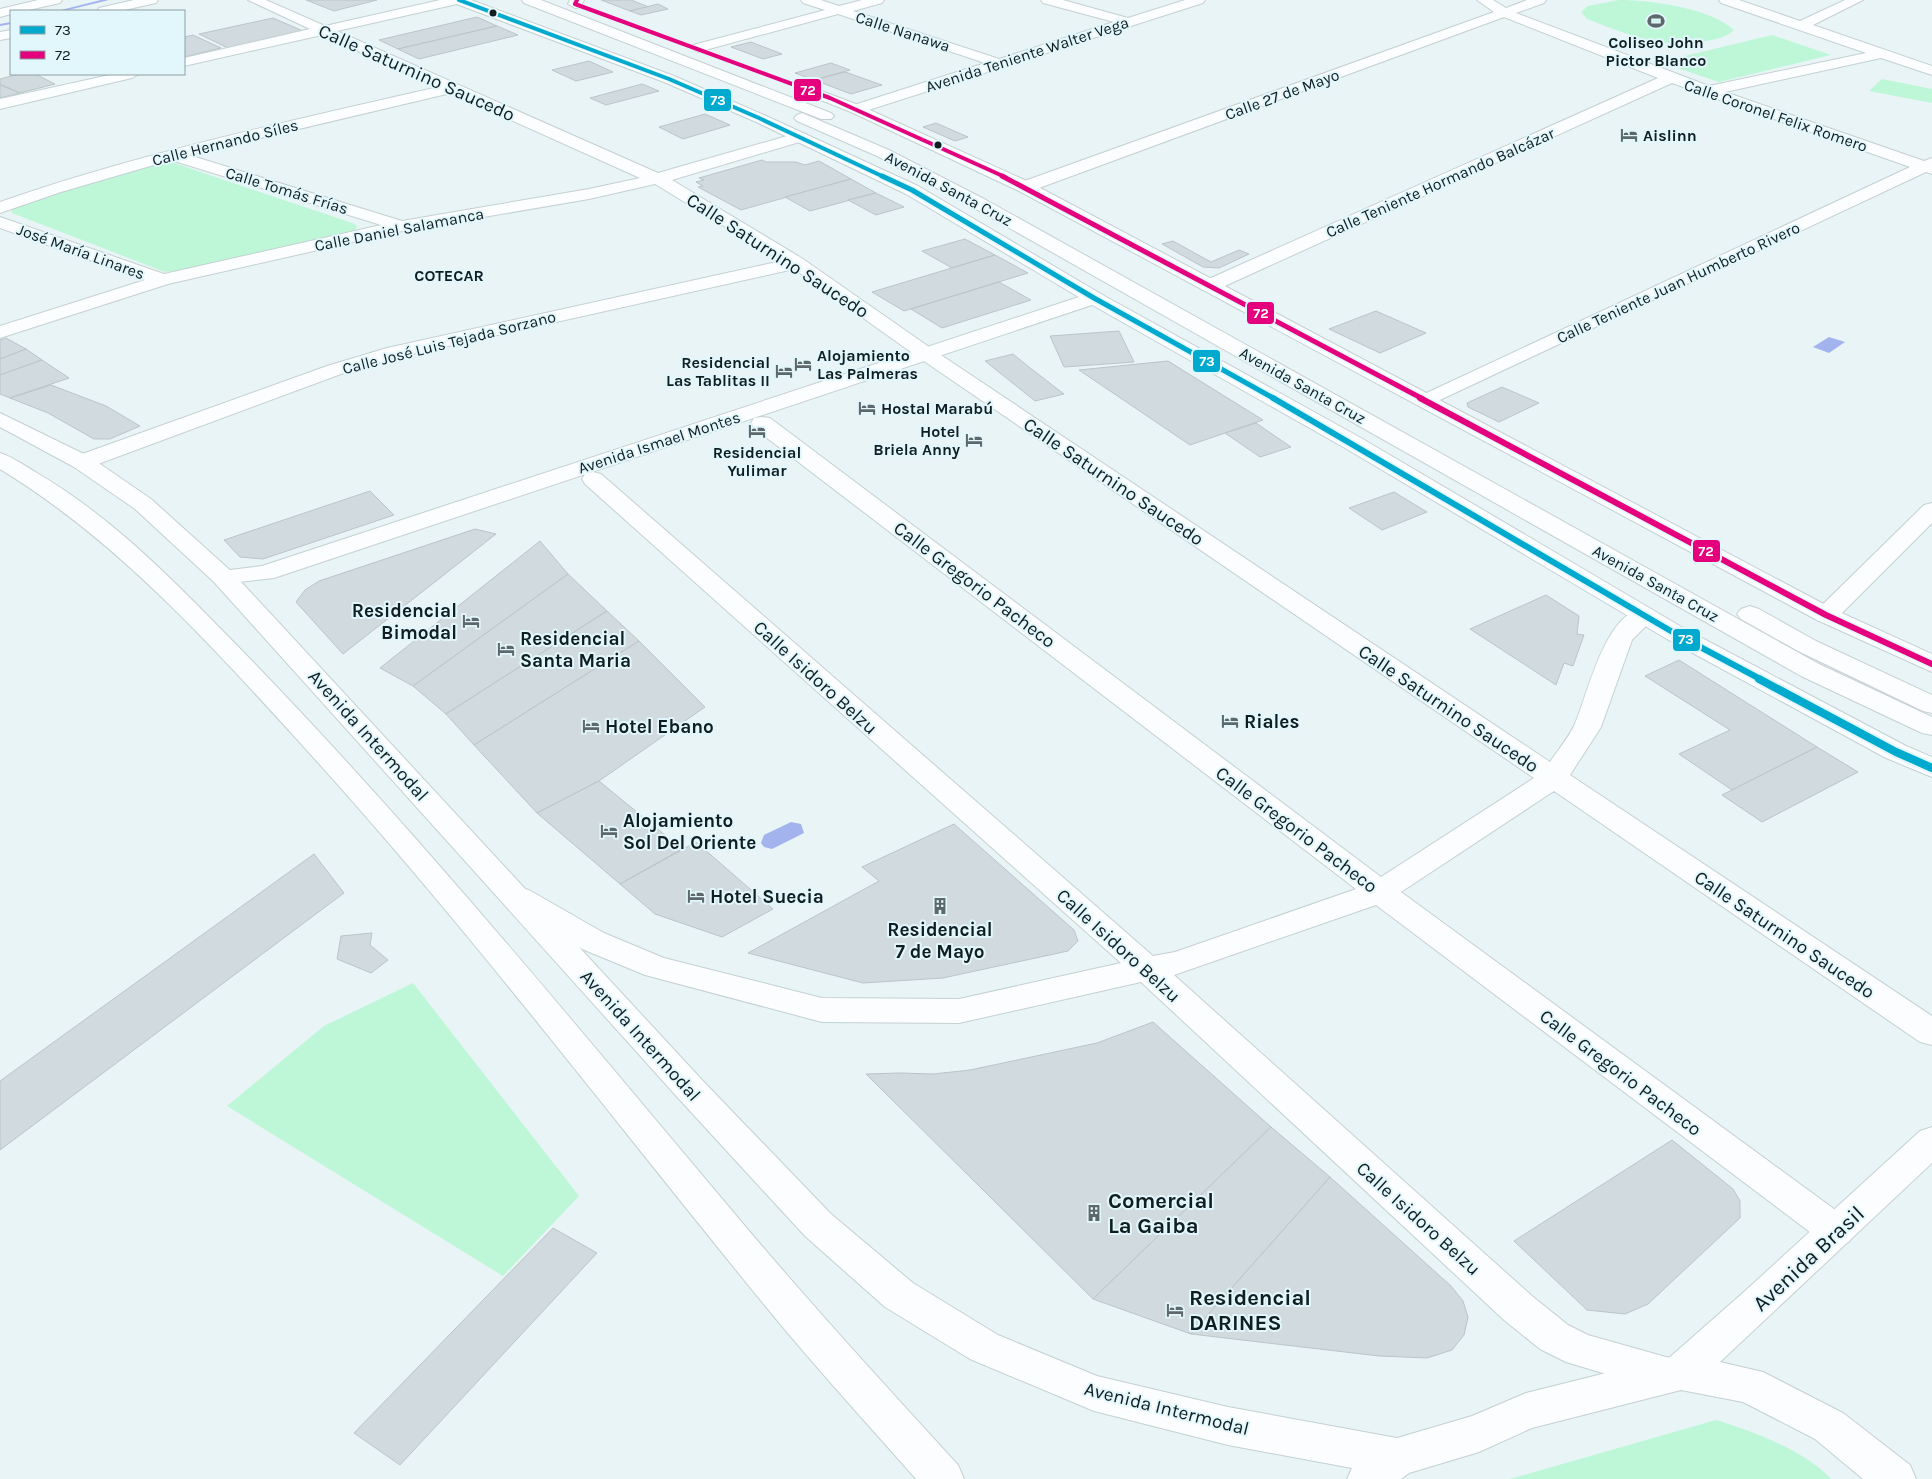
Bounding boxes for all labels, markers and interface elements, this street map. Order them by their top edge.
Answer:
street label: Calle Nanawa [853,7,952,56]
unlabelled marker [488,8,498,18]
legend [10,10,185,75]
sports icon: Coliseo John Pictor Blanco [1646,11,1666,31]
street label: Avenida Teniente Walter Vega [923,13,1131,96]
street label: Calle Saturnino Saucedo [315,20,518,126]
text: 73 [55,21,71,39]
place label: Coliseo John Pictor Blanco [1606,33,1706,70]
text: 72 [55,46,71,64]
street label: Calle 27 de Mayo [1222,65,1342,124]
street label: Calle Coronel Felix Romero [1682,75,1870,156]
line badge: 72 [793,78,822,102]
text: 72 [800,82,816,99]
line badge: 73 [703,88,732,112]
text: 73 [710,92,726,109]
street label: Calle Hernando Síles [150,115,300,170]
street label: Calle Teniente Hormando Balcázar [1323,123,1558,242]
hotel icon: Aislinn [1619,125,1639,145]
place label: Aislinn [1643,126,1697,145]
unlabelled marker [933,140,943,150]
street label: Avenida Santa Cruz [882,147,1016,230]
street label: Calle Tomás Frías [223,163,350,218]
street label: Calle Saturnino Saucedo [682,189,873,323]
street label: Calle Daniel Salamanca [313,204,485,255]
street label: Calle Teniente Juan Humberto Rivero [1554,218,1803,347]
street label: José María Linares [14,220,147,283]
district label: COTECAR [414,266,484,285]
line badge: 72 [1246,301,1275,325]
text: 72 [1253,305,1269,322]
street label: Calle José Luis Tejada Sorzano [340,307,558,378]
street label: Avenida Santa Cruz [1236,343,1369,428]
place label: Alojamiento Las Palmeras [817,346,918,383]
line badge: 73 [1192,349,1221,373]
place label: Residencial Las Tablitas II [666,353,770,390]
text: 73 [1199,353,1215,370]
hotel icon: Alojamiento Las Palmeras [793,354,813,374]
hotel icon: Residencial Las Tablitas II [774,361,794,381]
hotel icon: Hostal Marabú [857,398,877,418]
place label: Hostal Marabú [881,399,993,418]
street label: Avenida Ismael Montes [576,407,743,478]
street label: Calle Saturnino Saucedo [1019,413,1208,550]
hotel icon: Residencial Yulimar [747,421,767,441]
place label: Hotel Briela Anny [873,422,960,459]
hotel icon: Hotel Briela Anny [964,430,984,450]
place label: Residencial Yulimar [713,443,801,480]
street label: Calle Gregorio Pacheco [889,517,1060,653]
line badge: 72 [1692,539,1721,563]
street label: Avenida Santa Cruz [1589,541,1722,626]
text: 72 [1698,543,1714,560]
place label: Residencial Bimodal [352,600,457,644]
hotel icon: Residencial Bimodal [461,611,481,631]
street label: Calle Isidoro Belzu [749,616,882,739]
place label: Residencial Santa Maria [520,628,631,672]
line badge: 73 [1672,628,1701,652]
text: 73 [1678,631,1694,648]
hotel icon: Residencial Santa Maria [496,639,516,659]
street label: Calle Saturnino Saucedo [1354,640,1543,777]
street label: Avenida Intermodal [304,666,433,806]
hotel icon: Riales [1220,711,1240,731]
place label: Riales [1244,711,1299,733]
hotel icon: Hotel Ebano [581,716,601,736]
place label: Hotel Ebano [605,716,714,738]
street label: Calle Gregorio Pacheco [1211,762,1382,898]
place label: Alojamiento Sol Del Oriente [623,810,756,854]
hotel icon: Alojamiento Sol Del Oriente [599,821,619,841]
street label: Calle Saturnino Saucedo [1690,866,1879,1003]
street label: Calle Isidoro Belzu [1052,884,1185,1007]
hotel icon: Hotel Suecia [686,886,706,906]
place label: Hotel Suecia [710,886,824,908]
building icon: Residencial 7 de Mayo [930,896,950,916]
place label: Residencial 7 de Mayo [887,919,993,963]
street label: Avenida Intermodal [576,966,705,1106]
street label: Calle Gregorio Pacheco [1535,1005,1706,1141]
street label: Calle Isidoro Belzu [1352,1157,1485,1280]
place label: Comercial La Gaiba [1108,1188,1214,1239]
street label: Avenida Brasil [1748,1201,1870,1317]
building icon: Comercial La Gaiba [1084,1203,1104,1223]
place label: Residencial DARINES [1189,1285,1311,1336]
hotel icon: Residencial DARINES [1165,1300,1185,1320]
street label: Avenida Intermodal [1082,1378,1251,1440]

